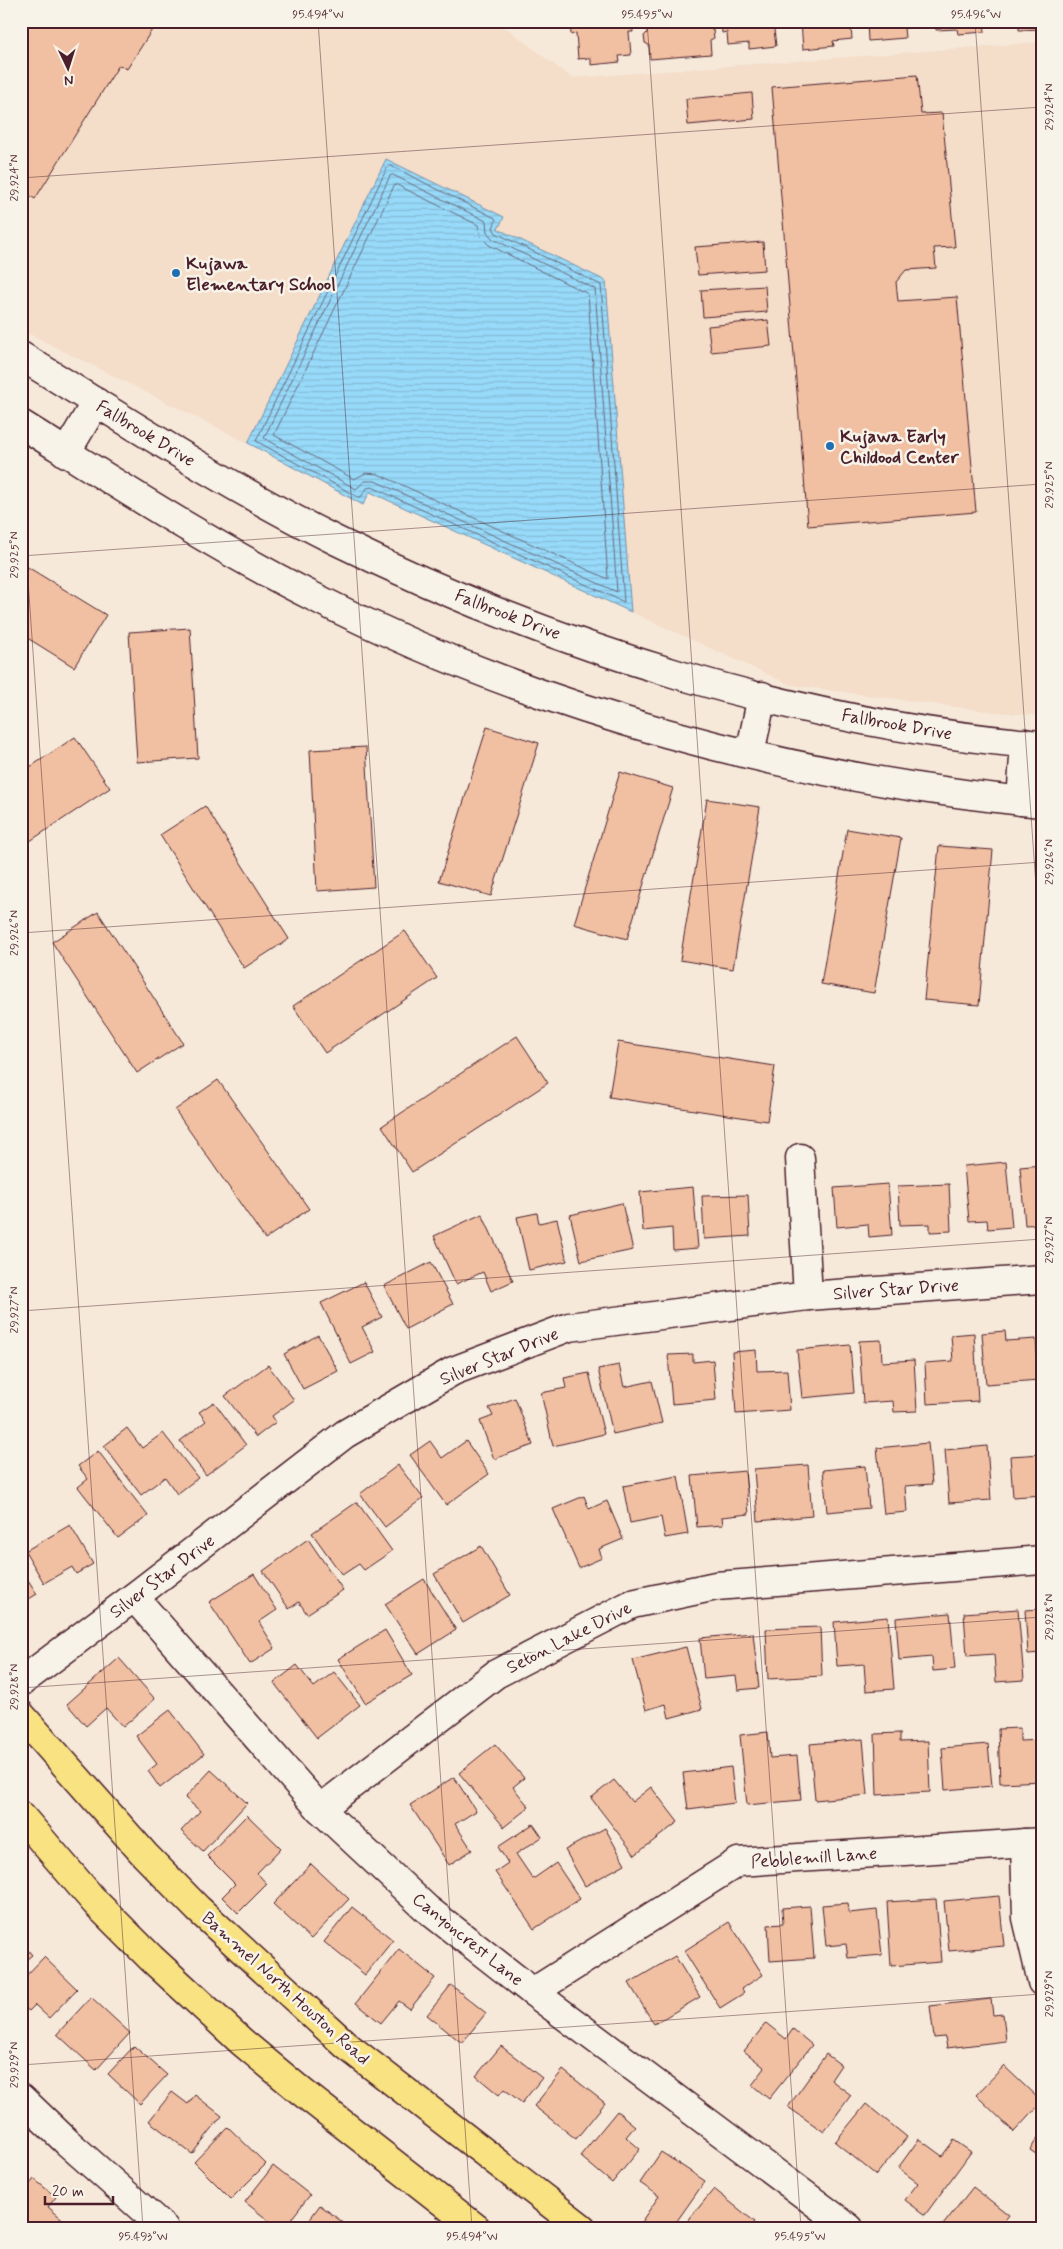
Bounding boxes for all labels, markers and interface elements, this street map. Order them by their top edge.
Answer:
text: 95.494°W [292,7,344,23]
text: 95.495°W [622,7,673,23]
text: 95.496°W [951,7,1001,23]
north arrow [42,42,92,92]
text: N [64,71,74,89]
text: 29.924°N [1042,83,1058,131]
text: 29.924°N [7,154,23,202]
place label: Kujawa Elementary School [186,252,336,297]
marker: Kujawa Elementary School [170,267,182,279]
street label: Fallbrook Drive [91,395,199,473]
place label: Kujawa Early Childood Center [840,425,959,470]
marker: Kujawa Early Childood Center [824,440,836,452]
text: 29.925°N [1042,462,1058,508]
text: 29.925°N [7,532,23,578]
street label: Fallbrook Drive [451,584,564,646]
street label: Fallbrook Drive [840,703,954,746]
text: 29.926°N [1042,839,1058,885]
text: 29.926°N [7,910,23,956]
text: 29.927°N [1042,1217,1058,1263]
street label: Silver Star Drive [832,1274,960,1306]
text: 29.927°N [7,1287,23,1333]
street label: Silver Star Drive [436,1322,562,1392]
street label: Silver Star Drive [105,1529,220,1624]
text: 29.928°N [1042,1594,1058,1640]
street label: Seton Lake Drive [503,1596,636,1680]
text: 29.928°N [7,1664,23,1710]
street label: Pebblemill Lane [750,1842,878,1874]
street label: Canyoncrest Lane [407,1888,528,1992]
street label: Bammel North Houston Road [196,1907,375,2071]
text: 29.929°N [1042,1971,1058,2017]
text: 29.929°N [7,2042,23,2088]
scale bar [45,2174,112,2206]
text: 20 m [52,2182,84,2202]
text: 95.493°W [118,2229,168,2245]
text: 95.494°W [446,2229,498,2245]
text: 95.495°W [775,2229,826,2245]

